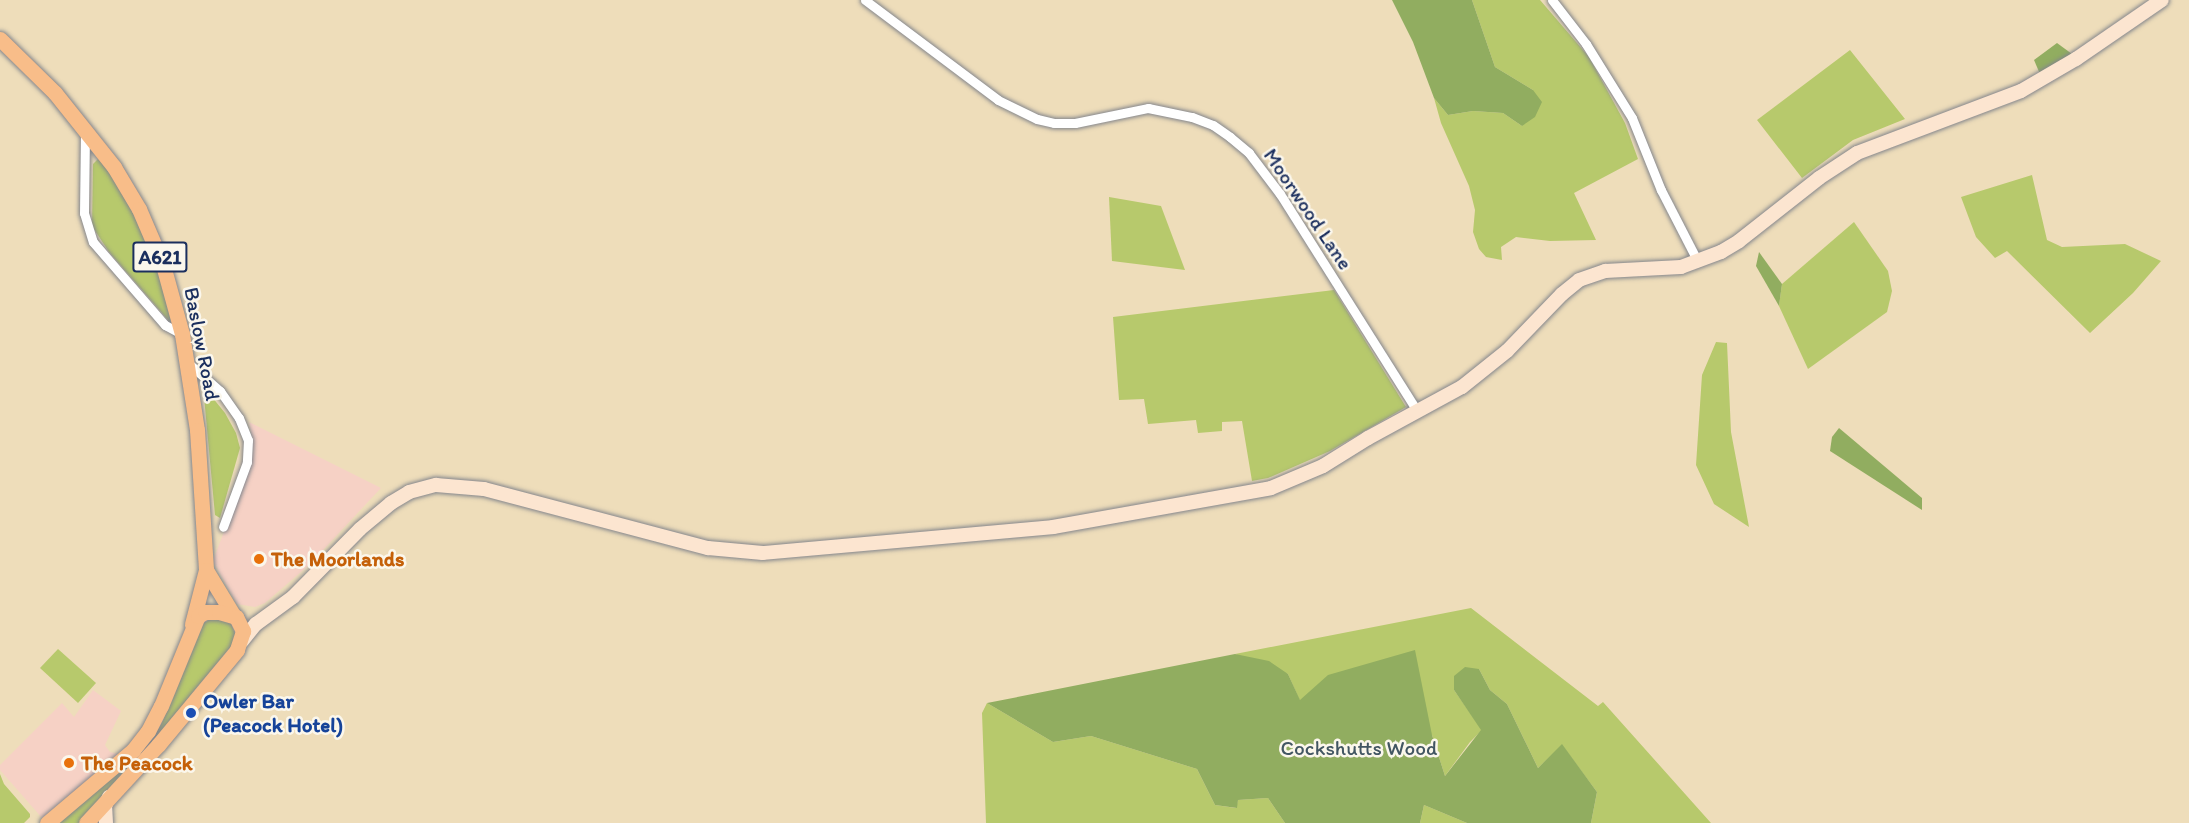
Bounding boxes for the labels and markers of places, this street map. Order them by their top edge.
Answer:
place label: The Moorlands [271,546,405,572]
marker: The Moorlands [252,552,266,566]
place label: Owler Bar (Peacock Hotel) [203,688,343,738]
marker: Owler Bar (Peacock Hotel) [184,706,198,720]
place label: The Peacock [81,750,191,776]
marker: The Peacock [62,756,76,770]

